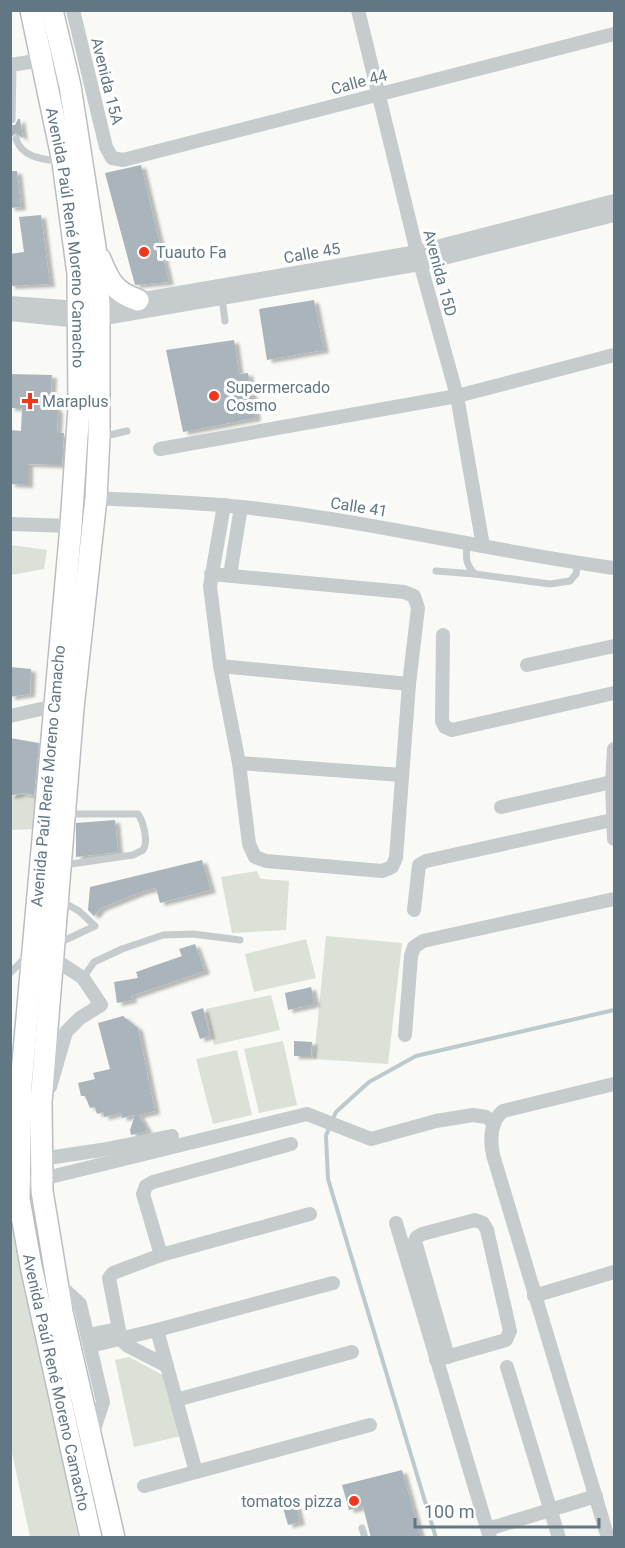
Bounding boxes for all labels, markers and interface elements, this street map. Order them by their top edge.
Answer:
street label: Avenida 15A [87,36,127,127]
street label: Calle 44 [329,65,389,99]
street label: Avenida Paúl René Moreno Camacho [42,106,88,368]
street label: Avenida 15D [419,228,461,318]
street label: Calle 45 [282,239,342,267]
place label: Tuauto Fa [156,243,227,262]
marker: Tuauto Fa [137,245,151,259]
place label: Supermercado Cosmo [226,378,330,415]
marker: Supermercado Cosmo [207,389,221,403]
place label: Maraplus [42,392,108,411]
marker: Maraplus [23,394,37,408]
street label: Calle 41 [329,493,389,521]
street label: Avenida Paúl René Moreno Camacho [27,644,69,908]
street label: Avenida Paúl René Moreno Camacho [19,1252,94,1513]
scale bar [415,1491,600,1529]
place label: tomatos pizza [241,1492,342,1511]
marker: tomatos pizza [347,1494,361,1508]
text: 100 m [424,1501,475,1522]

